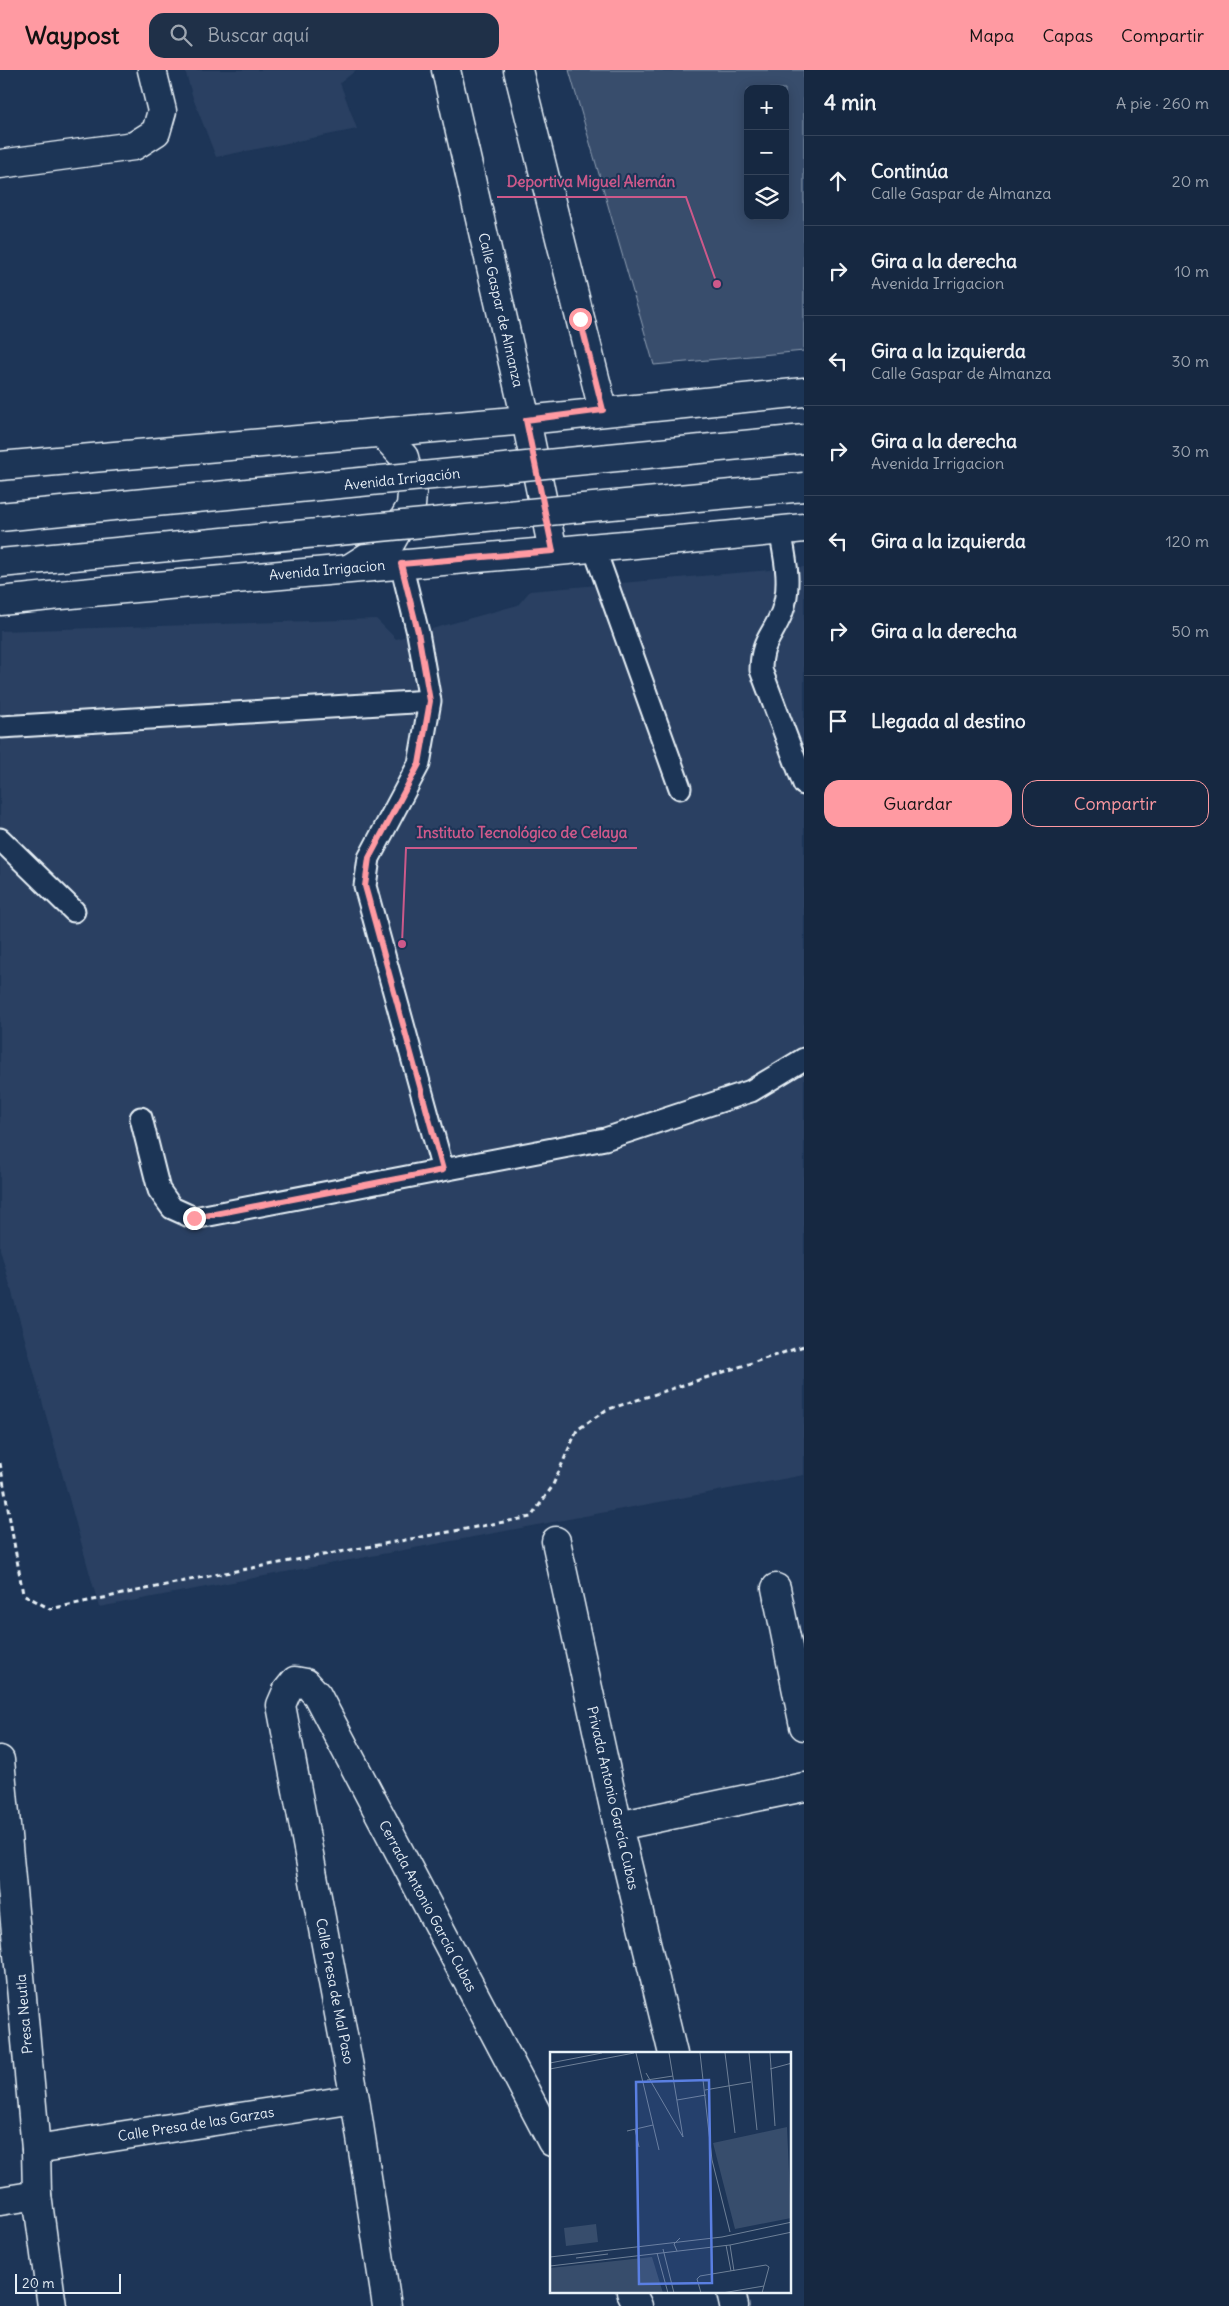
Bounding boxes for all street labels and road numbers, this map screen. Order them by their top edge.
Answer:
street label: Calle Gaspar de Almanza [474,231,528,389]
street label: Avenida Irrigación [343,464,461,494]
street label: Avenida Irrigacion [268,556,386,584]
street label: Privada Antonio García Cubas [583,1704,643,1892]
street label: Cerrada Antonio García Cubas [375,1817,481,1995]
street label: Calle Presa de Mal Paso [312,1917,358,2066]
street label: Presa Neutla [12,1973,36,2055]
street label: Calle Presa de las Garzas [117,2103,275,2145]

